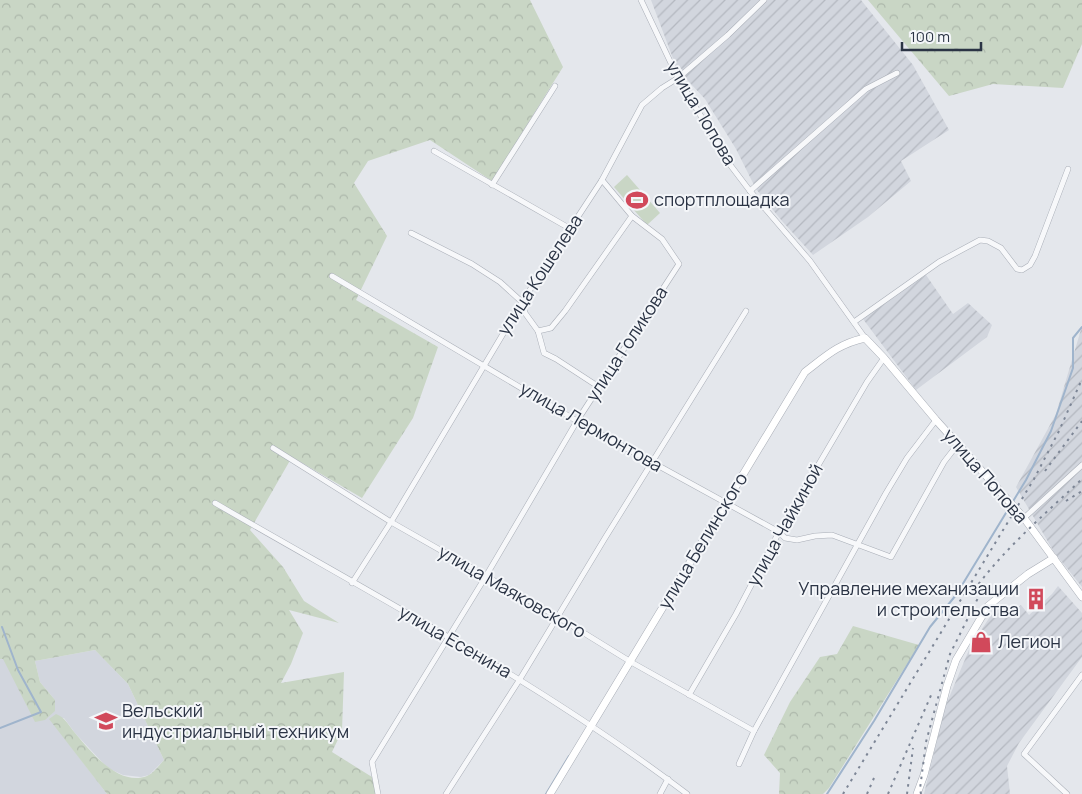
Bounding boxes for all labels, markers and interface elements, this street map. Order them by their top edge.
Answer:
scale bar [902,20,981,52]
text: 100 m [910,26,950,47]
street label: улица Попова [661,56,743,169]
sports icon: спортплощадка [624,187,650,213]
place label: спортплощадка [654,187,789,211]
street label: улица Кошелева [491,209,587,340]
street label: улица Голикова [580,281,672,406]
street label: улица Лермонтова [516,375,667,477]
street label: улица Попова [938,423,1034,528]
street label: улица Чайкиной [740,459,828,590]
street label: улица Белинского [652,468,752,613]
street label: улица Маяковского [434,539,591,643]
place label: Управление механизации и строительства [798,576,1019,621]
building icon: Управление механизации и строительства [1023,586,1049,612]
street label: улица Есенина [395,599,516,683]
shop icon: Легион [968,629,994,655]
place label: Легион [998,629,1061,653]
place label: Вельский индустриальный техникум [122,698,349,743]
school or university icon: Вельский индустриальный техникум [93,708,119,734]

